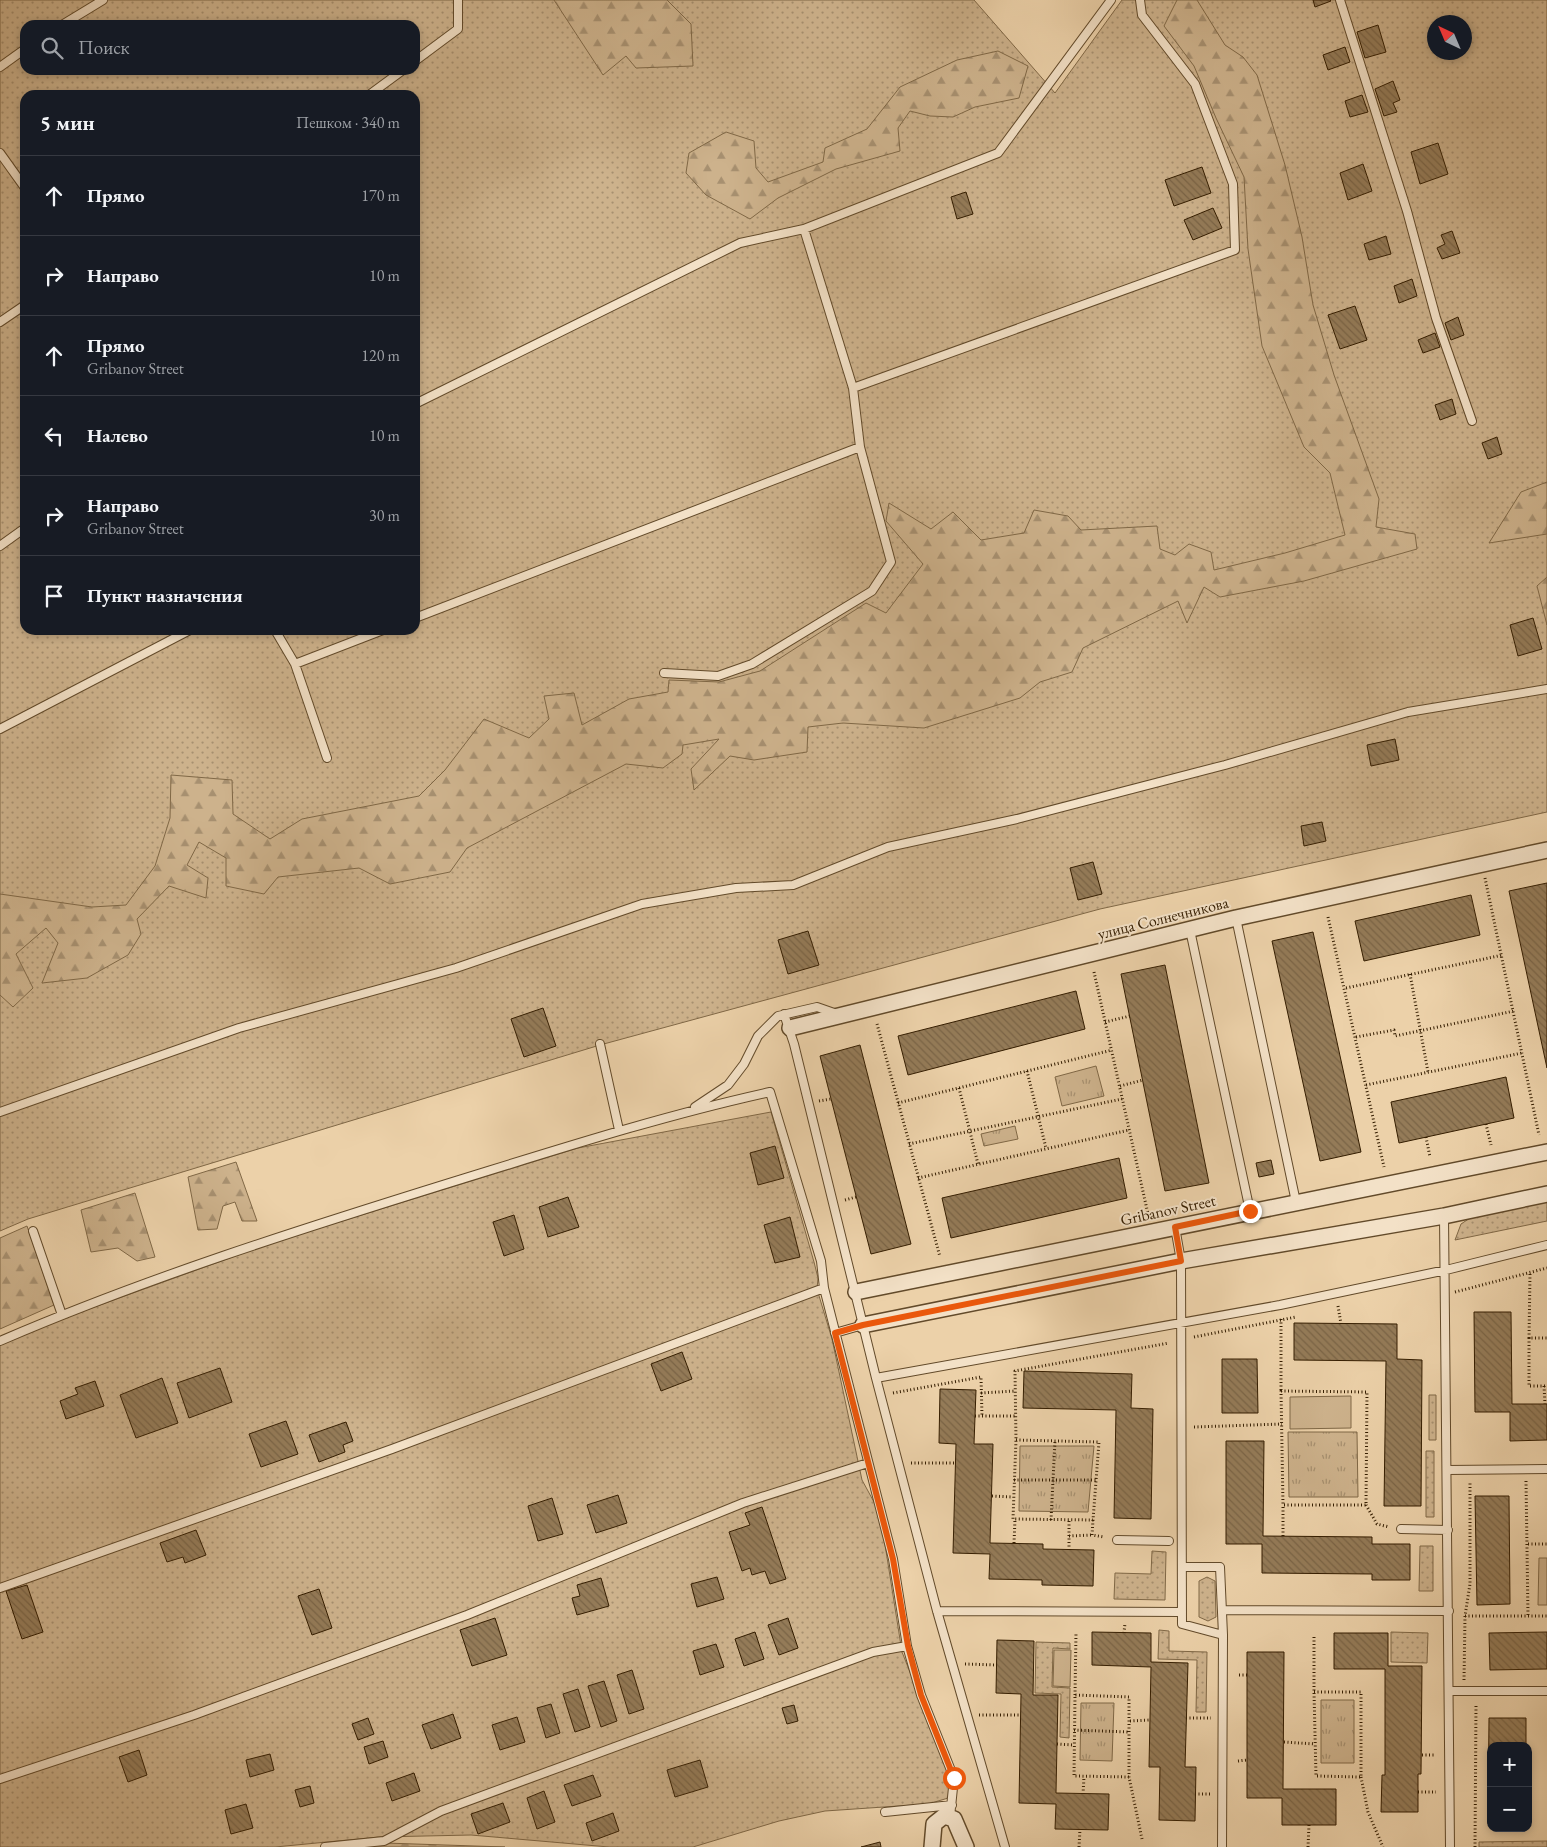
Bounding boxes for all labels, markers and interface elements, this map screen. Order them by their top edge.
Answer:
north arrow [1427,15,1472,60]
search box [20,20,420,75]
icon: search [38,34,66,62]
text: Поиск [78,35,130,60]
text: 5 мин [40,109,95,136]
text: Пешком · 340 m [296,112,400,133]
icon: ahead [40,182,68,210]
text: Прямо [87,183,145,208]
text: 170 m [361,185,400,206]
icon: right [40,262,68,290]
text: Направо [87,263,159,288]
text: 10 m [369,265,400,286]
text: Прямо [87,333,145,358]
icon: ahead [40,342,68,370]
text: 120 m [361,345,400,366]
text: Gribanov Street [87,358,184,379]
icon: left [40,422,68,450]
text: Налево [87,423,148,448]
text: 10 m [369,425,400,446]
text: Направо [87,493,159,518]
icon: right [40,502,68,530]
text: 30 m [369,505,400,526]
text: Gribanov Street [87,518,184,539]
icon: arrive [40,582,68,610]
text: Пункт назначения [87,583,243,608]
street label: улица Солнечникова [1095,891,1231,944]
street label: Gribanov Street [1119,1190,1217,1230]
route end [1239,1200,1262,1223]
map controls [1487,1742,1532,1832]
button: + [1487,1742,1532,1787]
route start [943,1767,966,1790]
button: − [1487,1787,1532,1832]

